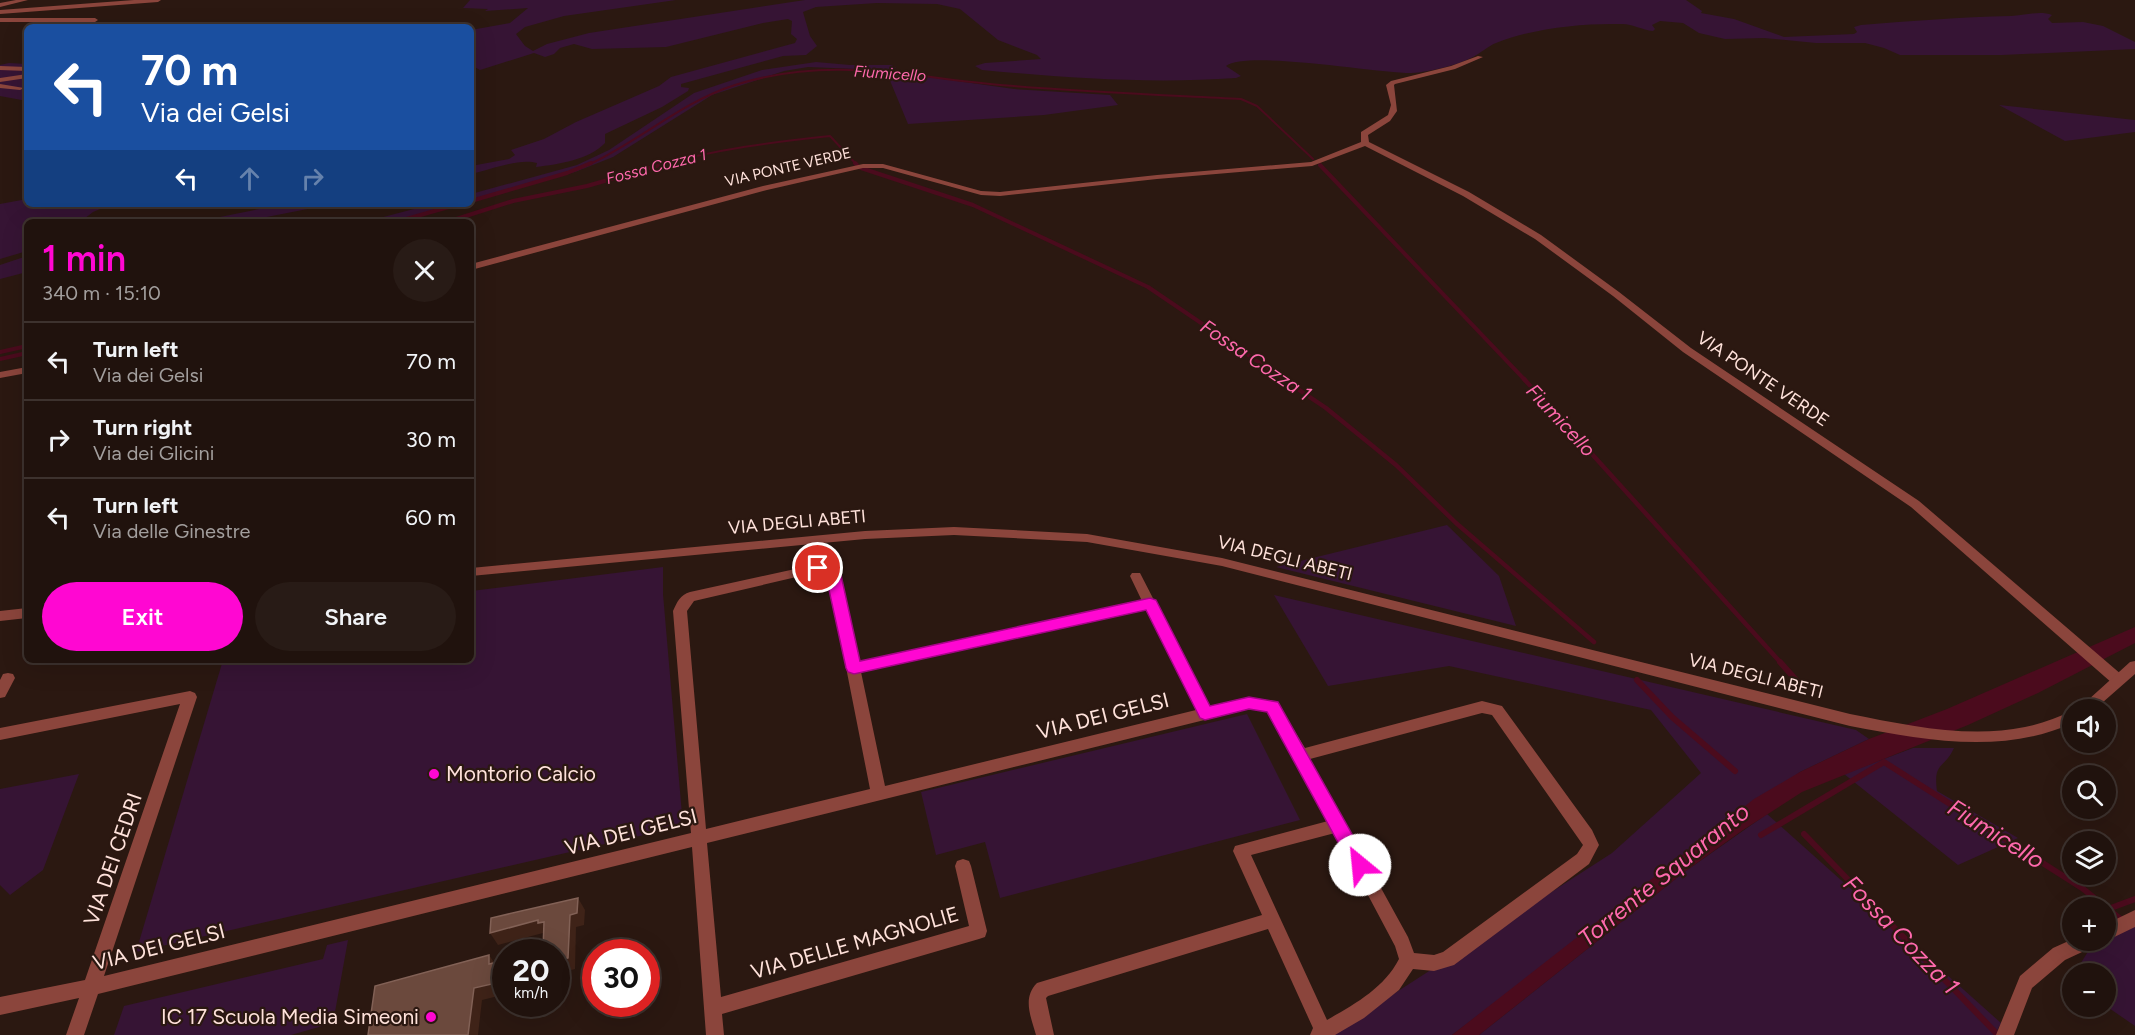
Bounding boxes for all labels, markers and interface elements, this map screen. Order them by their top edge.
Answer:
text: 70 m [141,45,238,96]
icon: left [42,48,120,126]
water label: Fiumicello [853,61,927,86]
text: Via dei Gelsi [141,96,290,129]
street label: VIA PONTE VERDE [723,144,853,190]
water label: Fossa Cozza 1 [604,145,709,188]
icon: left [170,162,203,195]
icon: ahead [233,162,266,195]
icon: right [296,162,329,195]
text: 1 min [42,237,126,280]
button: close [393,239,456,302]
text: 340 m · 15:10 [42,281,161,305]
water label: Fossa Cozza 1 [1196,314,1316,406]
street label: VIA PONTE VERDE [1693,327,1833,431]
text: Turn left [93,336,179,363]
icon: left [42,345,75,378]
text: 70 m [406,348,456,375]
text: Via dei Gelsi [93,363,203,387]
water label: Fiumicello [1521,379,1601,462]
text: Turn right [93,414,192,441]
icon: right [42,423,75,456]
text: 30 m [406,426,456,453]
text: Via dei Glicini [93,441,214,465]
text: Turn left [93,492,179,519]
icon: left [42,501,75,534]
text: 60 m [405,504,456,531]
street label: VIA DEGLI ABETI [727,505,867,539]
text: Via delle Ginestre [93,519,250,543]
street label: VIA DEGLI ABETI [1215,531,1355,585]
pin [792,542,843,593]
icon: arrive [801,551,834,584]
button: Exit [42,582,243,651]
button: Share [255,582,456,651]
street label: VIA DEGLI ABETI [1686,649,1826,703]
street label: VIA DEI GELSI [1034,687,1172,744]
map controls [2062,699,2116,1017]
button: sound [2062,699,2116,753]
place label: Montorio Calcio [446,761,596,786]
button: search [2062,765,2116,819]
marker: Montorio Calcio [427,767,441,781]
street label: VIA DEI CEDRI [78,789,147,928]
water label: Fiumicello [1942,792,2050,875]
water label: Torrente Squaranto [1572,797,1755,953]
street label: VIA DEI GELSI [562,803,700,860]
button: layers [2062,831,2116,885]
position arrow [1328,833,1392,897]
water label: Fossa Cozza 1 [1837,869,1965,1000]
button: + [2062,897,2116,951]
street label: VIA DELLE MAGNOLIE [748,901,962,984]
street label: VIA DEI GELSI [90,918,228,975]
speed limit sign: 30 [582,939,660,1017]
text: 20 [513,952,549,989]
button: − [2062,963,2116,1017]
text: km/h [514,984,548,1002]
place label: IC 17 Scuola Media Simeoni [161,1004,419,1029]
marker: IC 17 Scuola Media Simeoni [424,1010,438,1024]

